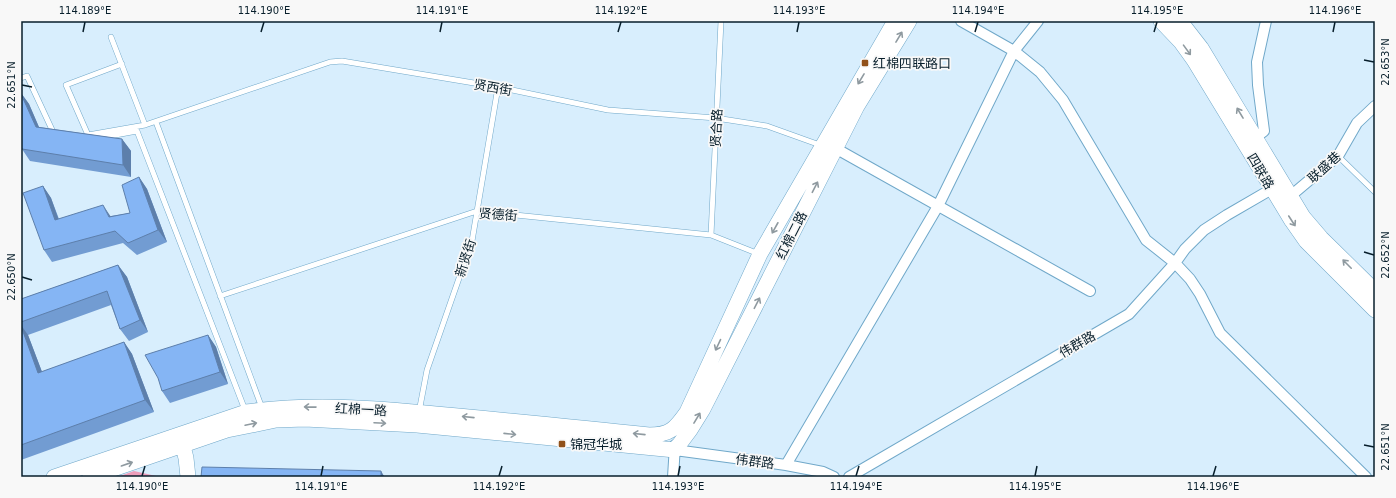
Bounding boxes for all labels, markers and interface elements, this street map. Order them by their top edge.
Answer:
text: 114.189°E [59,5,111,16]
text: 114.190°E [238,5,290,16]
text: 114.191°E [416,5,468,16]
text: 114.192°E [595,5,647,16]
text: 114.193°E [773,5,825,16]
text: 114.194°E [952,5,1004,16]
text: 114.195°E [1131,5,1183,16]
text: 114.196°E [1309,5,1361,16]
one-way arrow [896,31,904,43]
text: 22.653°N [1380,38,1391,86]
one-way arrow [1183,45,1191,56]
place label: 红棉四联路口 [873,56,951,71]
marker: 红棉四联路口 [860,58,870,68]
text: 22.651°N [6,61,17,109]
one-way arrow [856,73,864,85]
street label: 贤西街 [472,77,513,98]
street label: 贤合路 [708,108,725,148]
one-way arrow [1236,108,1244,119]
street label: 联盛巷 [1305,149,1344,186]
street label: 四联路 [1244,151,1277,192]
one-way arrow [812,181,819,193]
street label: 贤德街 [478,206,518,223]
street label: 红棉二路 [773,209,810,262]
one-way arrow [1287,215,1296,226]
one-way arrow [771,222,779,234]
text: 22.652°N [1380,231,1391,279]
street label: 新贤街 [452,237,479,279]
text: 22.650°N [6,253,17,301]
one-way arrow [1342,259,1352,269]
one-way arrow [754,297,761,309]
street label: 伟群路 [1057,328,1098,361]
one-way arrow [714,338,721,350]
street label: 红棉一路 [335,401,387,418]
one-way arrow [304,403,317,410]
one-way arrow [694,412,702,424]
one-way arrow [462,413,475,421]
one-way arrow [373,419,386,426]
one-way arrow [244,420,257,428]
text: 22.651°N [1380,423,1391,471]
one-way arrow [503,430,516,438]
one-way arrow [633,430,646,437]
place label: 锦冠华城 [570,437,622,452]
marker: 锦冠华城 [557,439,567,449]
street label: 伟群路 [735,452,775,471]
one-way arrow [121,460,133,468]
text: 114.190°E [116,481,168,492]
text: 114.191°E [295,481,347,492]
text: 114.192°E [473,481,525,492]
text: 114.193°E [652,481,704,492]
text: 114.194°E [830,481,882,492]
text: 114.195°E [1009,481,1061,492]
text: 114.196°E [1187,481,1239,492]

